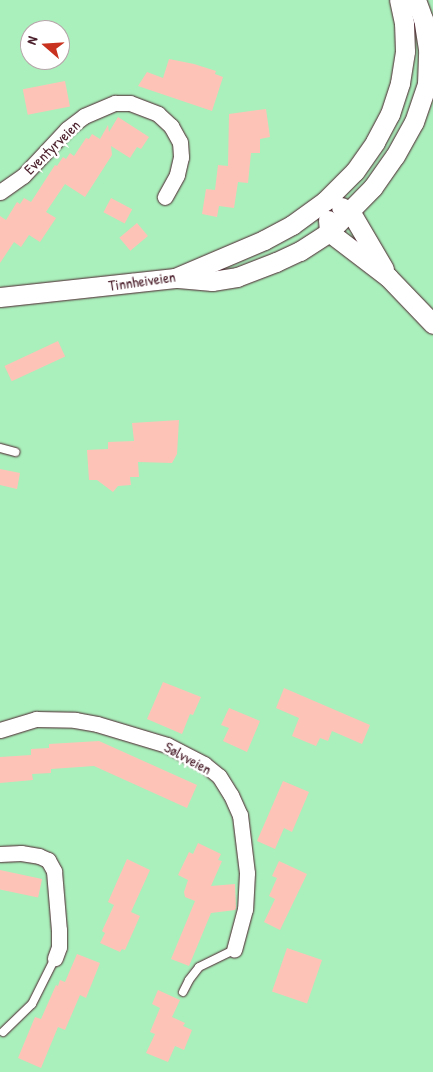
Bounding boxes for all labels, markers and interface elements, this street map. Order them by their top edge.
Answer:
north arrow [20,20,70,70]
text: N [21,34,41,47]
street label: Eventyrveien [20,116,84,178]
street label: Tinnheiveien [107,267,177,295]
street label: Sølvveien [161,738,215,778]

